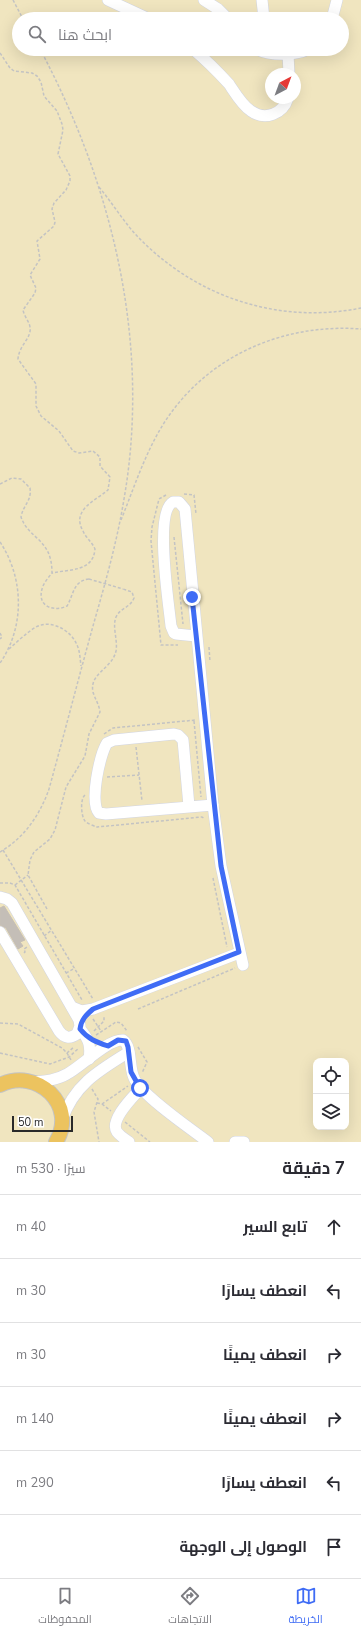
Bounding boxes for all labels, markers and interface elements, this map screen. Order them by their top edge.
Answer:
search box [12,12,349,56]
icon: search [26,23,48,45]
text: ابحث هنا [58,25,112,45]
north arrow [265,68,301,104]
route end [183,588,201,606]
map controls [313,1058,349,1130]
button: locate [313,1058,349,1094]
route start [131,1079,149,1097]
button: layers [313,1094,349,1130]
scale bar [12,1114,73,1133]
text: 50 m [18,1115,43,1130]
text: 7 دقيقة [282,1157,345,1180]
text: سيرًا · 530 m [16,1160,86,1178]
icon: ahead [323,1216,345,1238]
text: تابع السير [243,1217,307,1237]
text: 40 m [16,1218,46,1236]
icon: left [323,1280,345,1302]
text: انعطف يسارًا [221,1281,307,1301]
text: 30 m [16,1282,46,1300]
icon: right [323,1344,345,1366]
text: انعطف يمينًا [223,1345,307,1365]
text: 30 m [16,1346,46,1364]
icon: right [323,1408,345,1430]
text: انعطف يمينًا [223,1409,307,1429]
text: 140 m [16,1410,54,1428]
icon: left [323,1472,345,1494]
text: انعطف يسارًا [221,1473,307,1493]
text: 290 m [16,1474,54,1492]
icon: arrive [323,1536,345,1558]
text: الوصول إلى الوجهة [179,1537,307,1557]
tab: المحفوظات [38,1585,92,1629]
tab: الاتجاهات [168,1585,212,1629]
tab: الخريطة [288,1585,323,1629]

